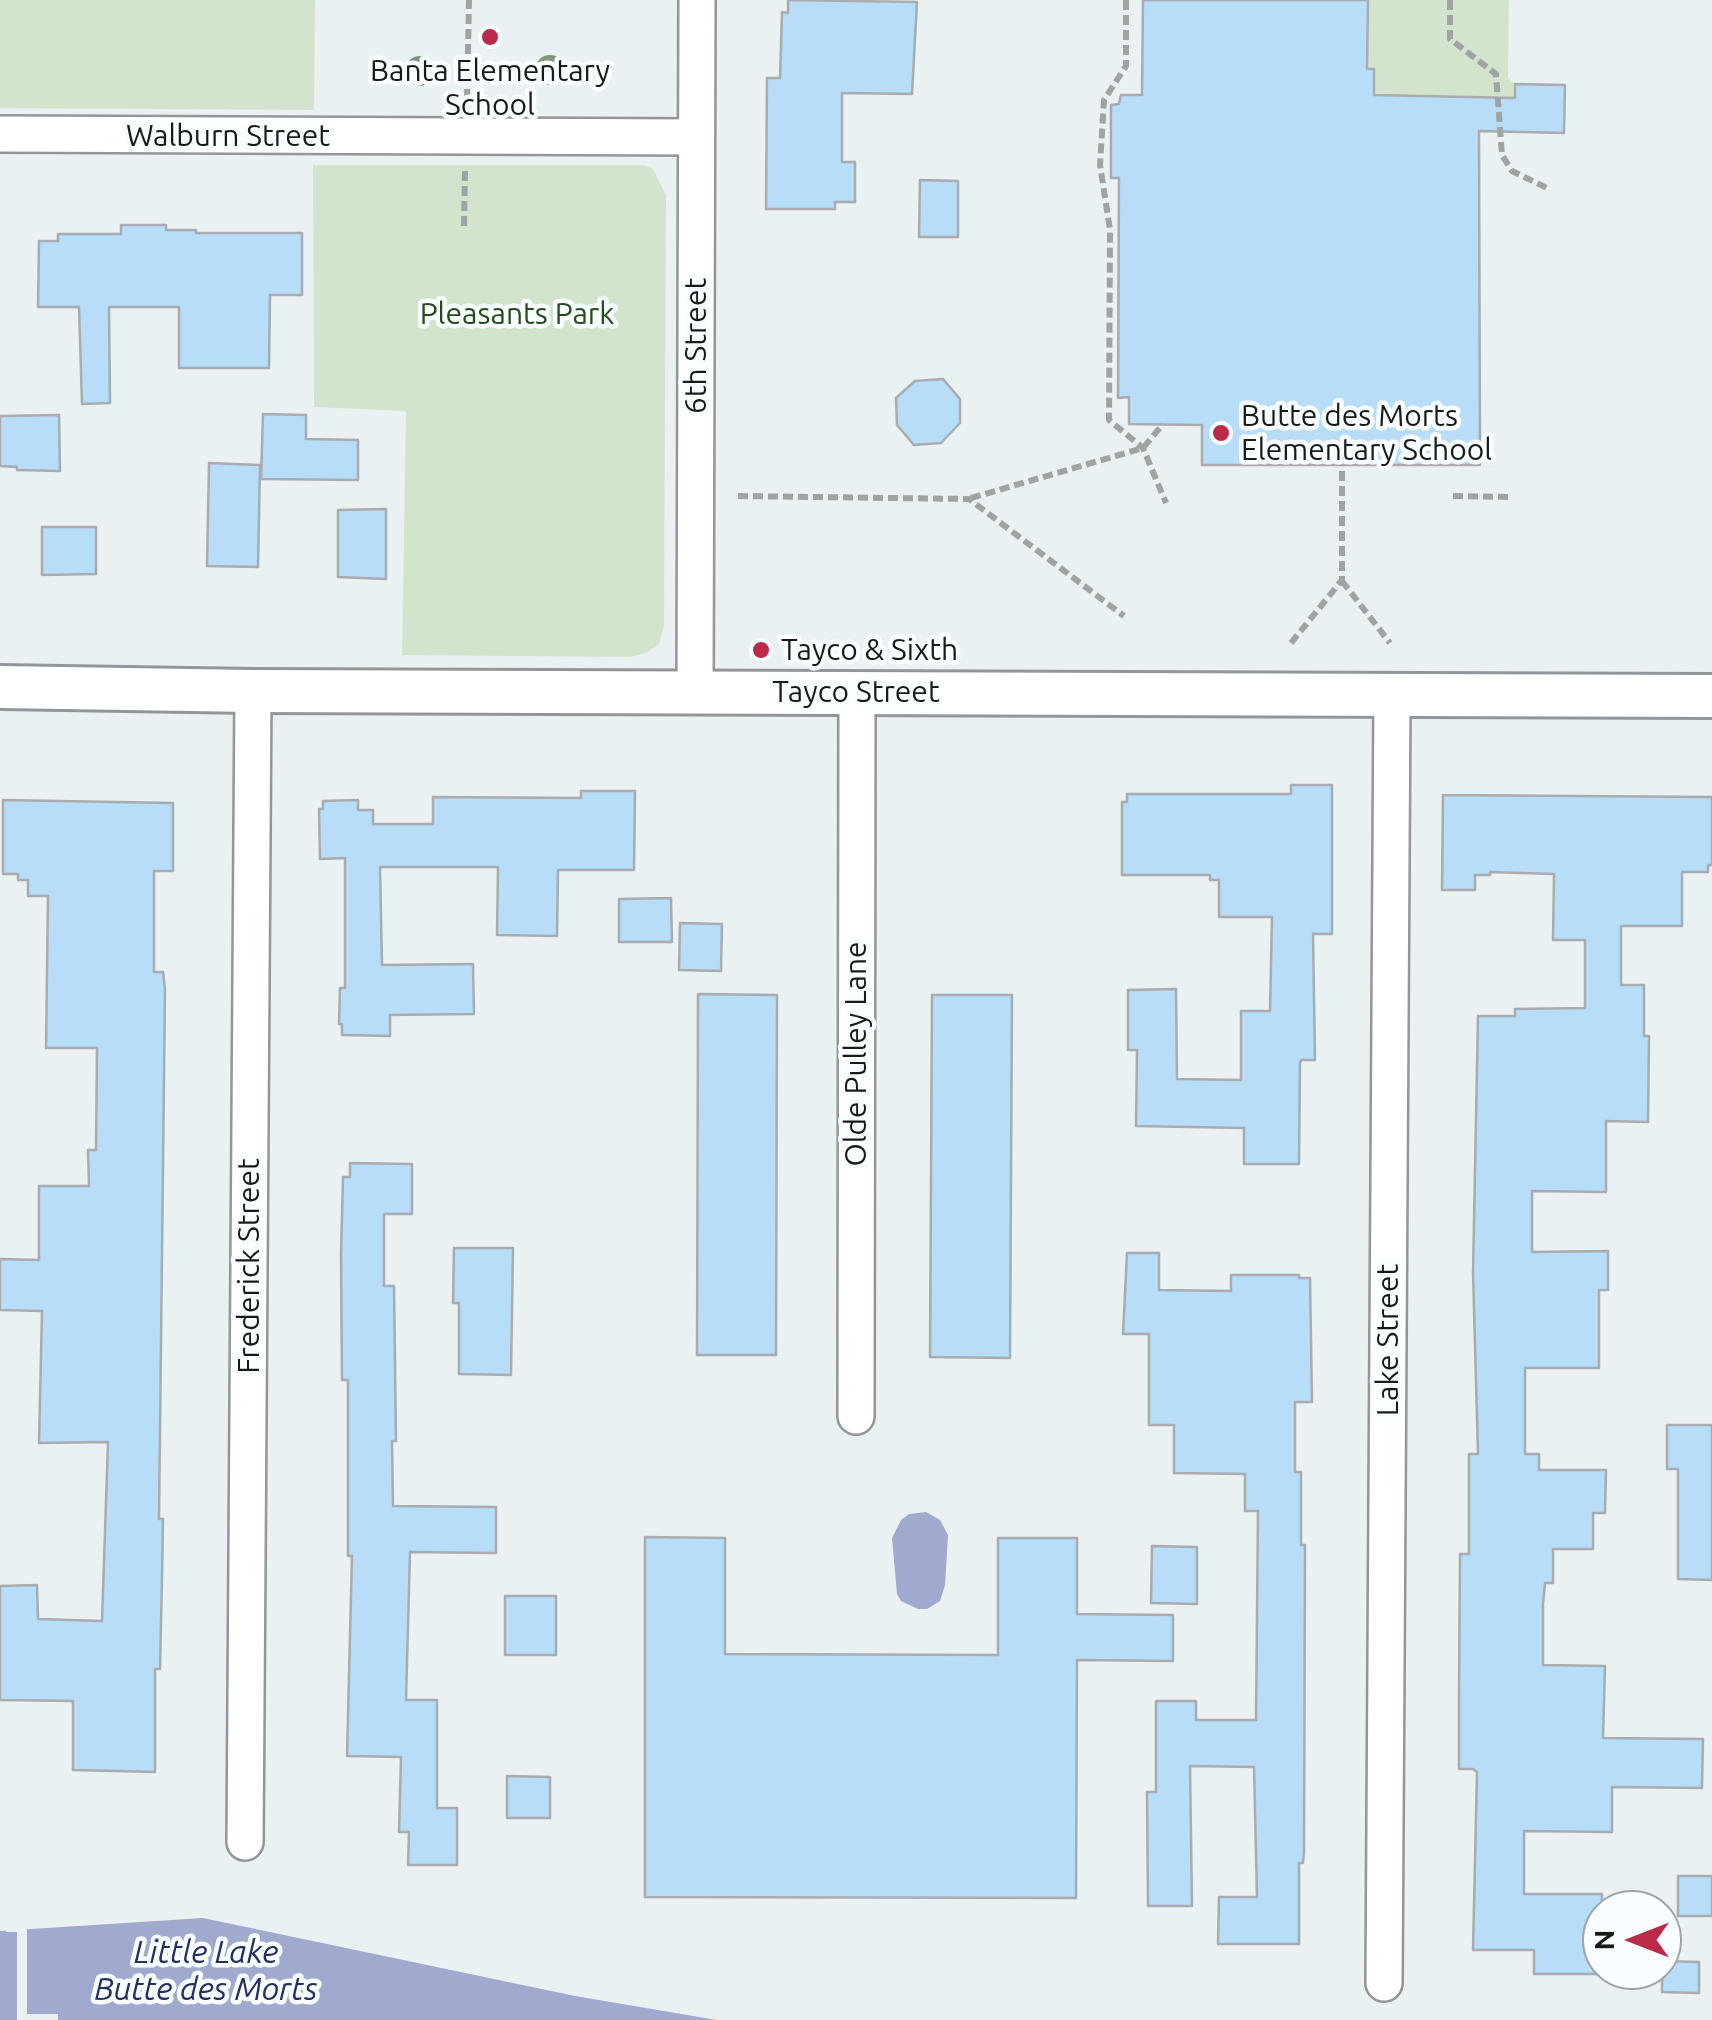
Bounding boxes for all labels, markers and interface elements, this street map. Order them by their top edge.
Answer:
marker: Banta Elementary School [479,26,501,48]
place label: Banta Elementary School [370,53,610,124]
street label: Walburn Street [126,118,330,154]
street label: 6th Street [678,278,714,414]
park label: Pleasants Park [420,296,614,332]
place label: Butte des Morts Elementary School [1241,398,1492,468]
marker: Butte des Morts Elementary School [1210,422,1232,444]
place label: Tayco & Sixth [781,632,958,668]
marker: Tayco & Sixth [750,639,772,661]
street label: Tayco Street [772,674,940,710]
street label: Olde Pulley Lane [838,941,874,1167]
street label: Frederick Street [231,1158,267,1374]
street label: Lake Street [1370,1264,1406,1416]
north arrow [1582,1890,1682,1990]
text: N [1588,1930,1619,1950]
water label: Little Lake Butte des Morts [94,1933,318,2008]

